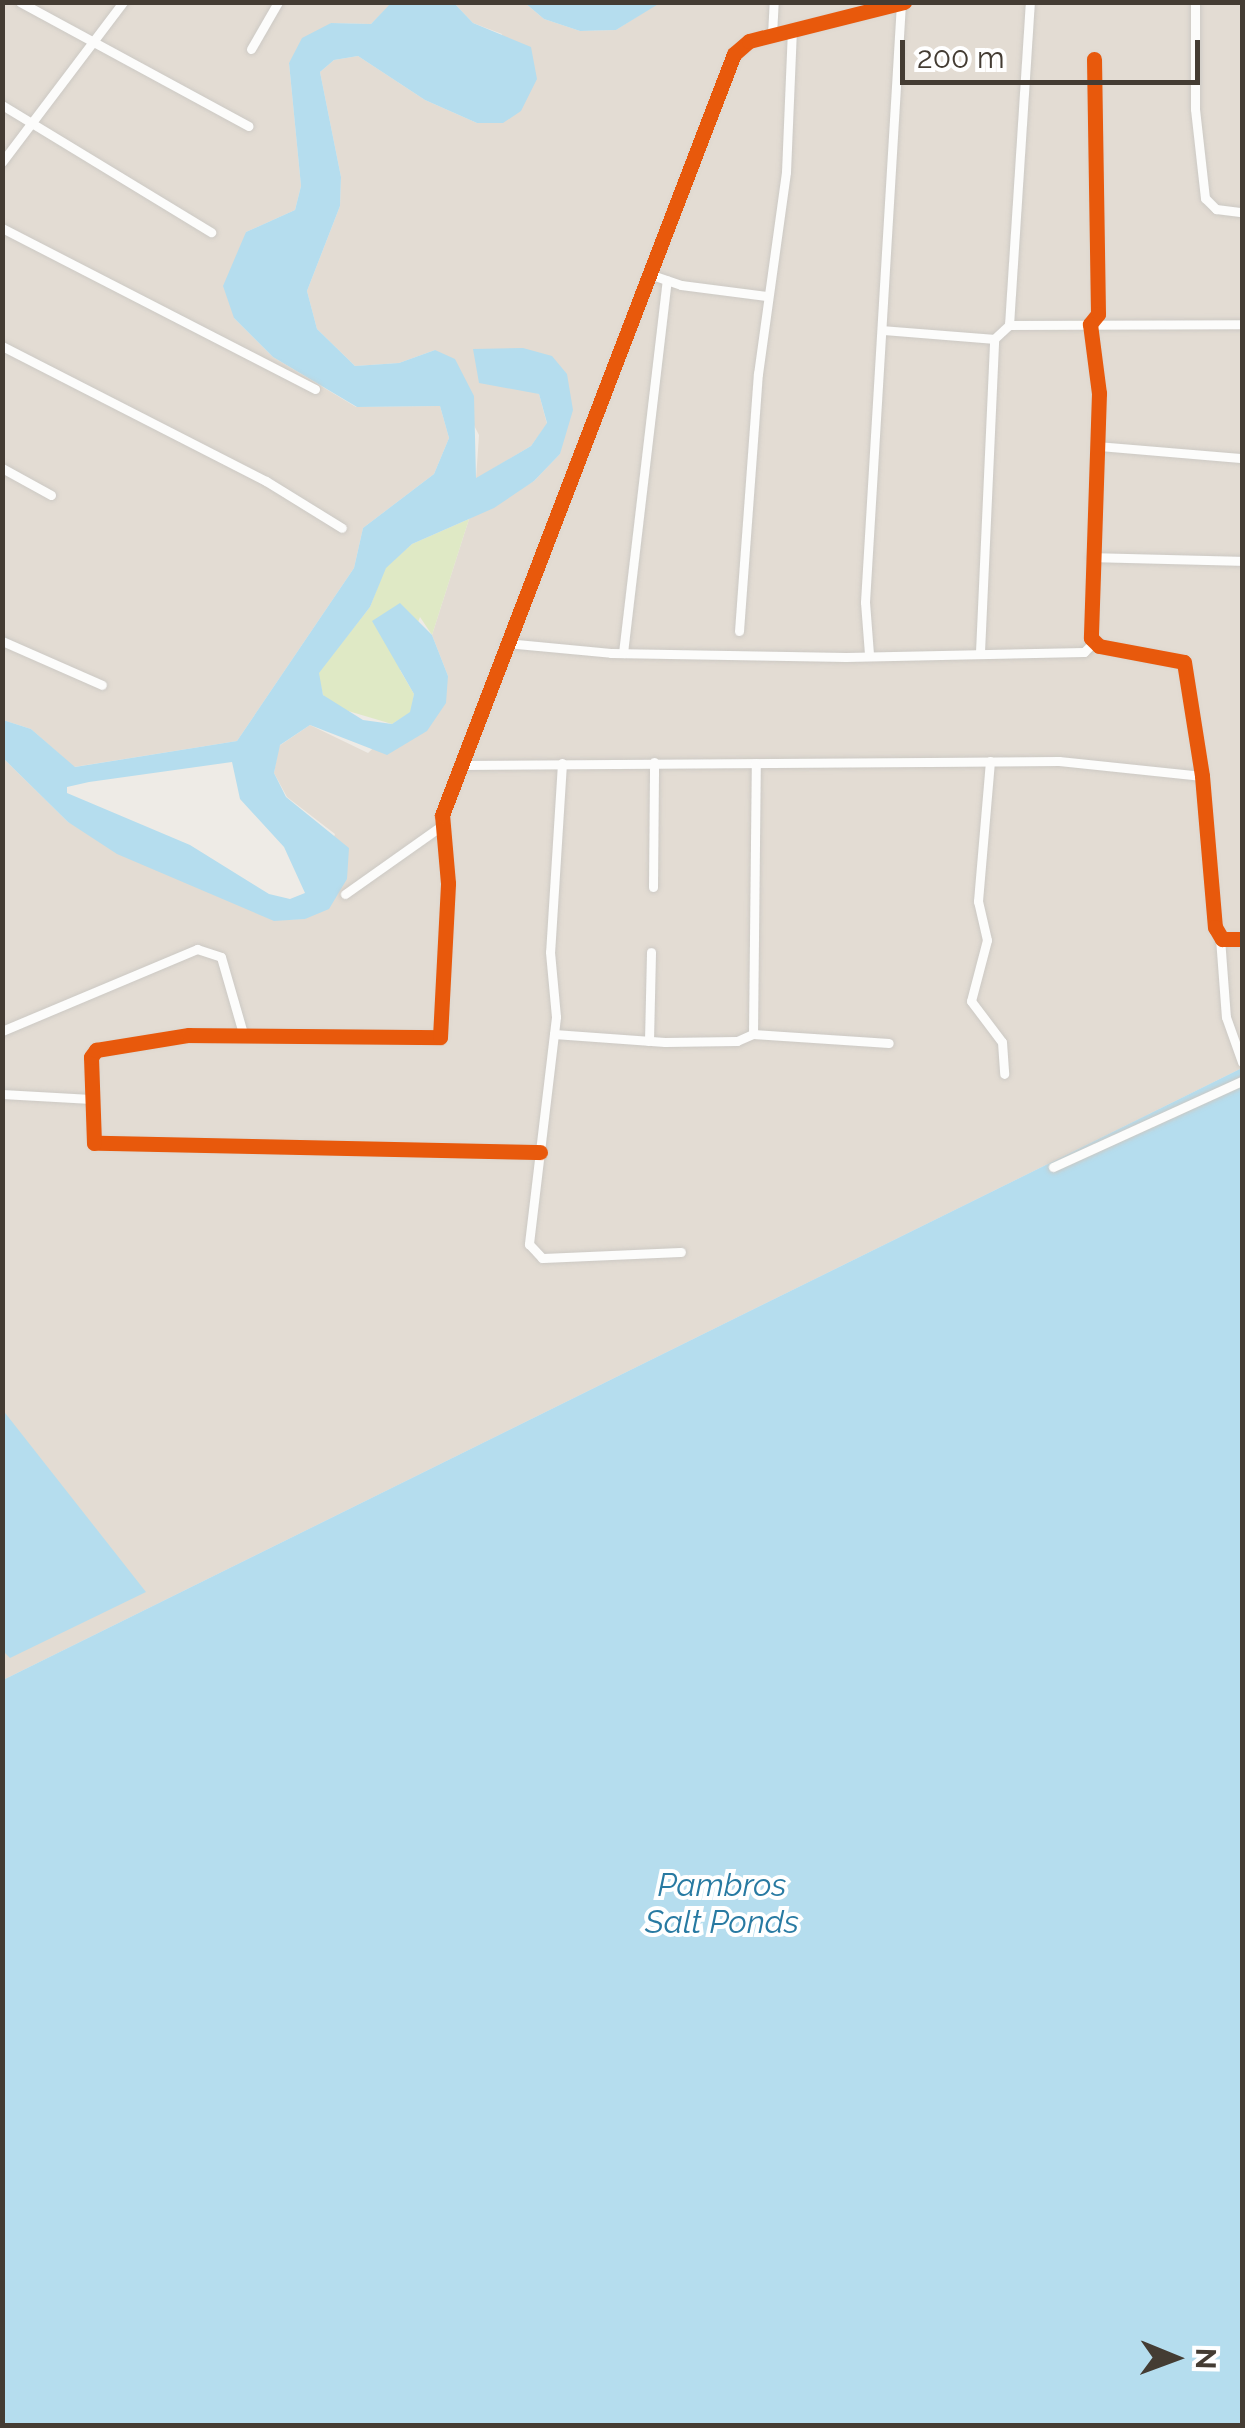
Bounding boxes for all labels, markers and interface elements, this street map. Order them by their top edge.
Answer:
scale bar [905,20,1205,82]
text: 200 m [917,40,1005,75]
water label: Pambros Salt Ponds [645,1867,799,1942]
north arrow [1125,2308,1225,2408]
text: N [1189,2348,1222,2370]

